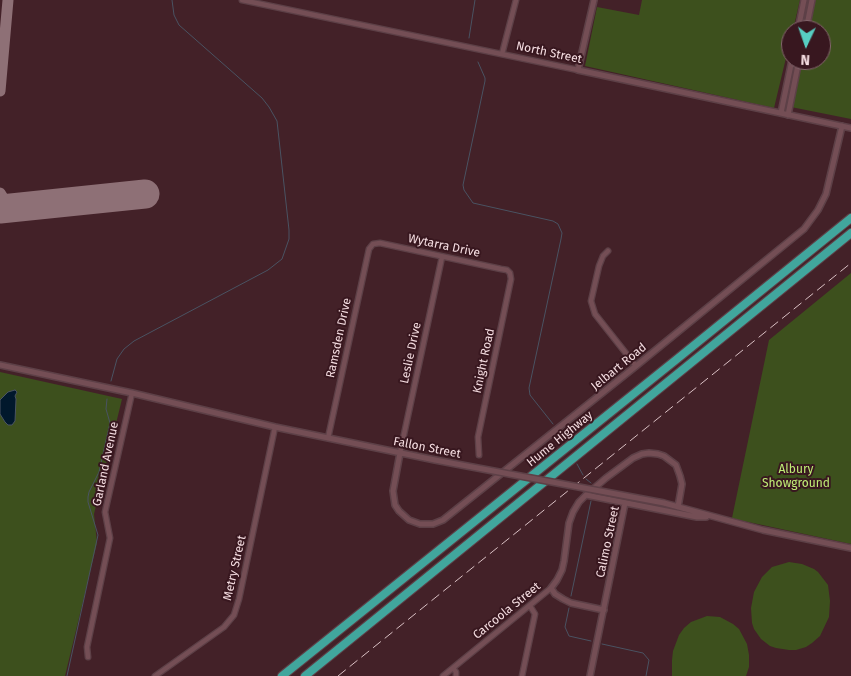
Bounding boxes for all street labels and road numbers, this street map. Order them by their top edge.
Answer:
street label: North Street [515,39,583,67]
street label: Wytarra Drive [407,231,481,261]
street label: Ramsden Drive [323,297,355,379]
street label: Leslie Drive [397,321,425,385]
street label: Knight Road [470,327,498,395]
street label: Jelbart Road [588,340,650,394]
street label: Hume Highway [524,408,596,470]
street label: Garland Avenue [90,420,122,508]
street label: Fallon Street [392,434,462,462]
street label: Calimo Street [593,505,623,579]
street label: Metry Street [221,534,249,602]
street label: Carcoola Street [470,579,544,643]

